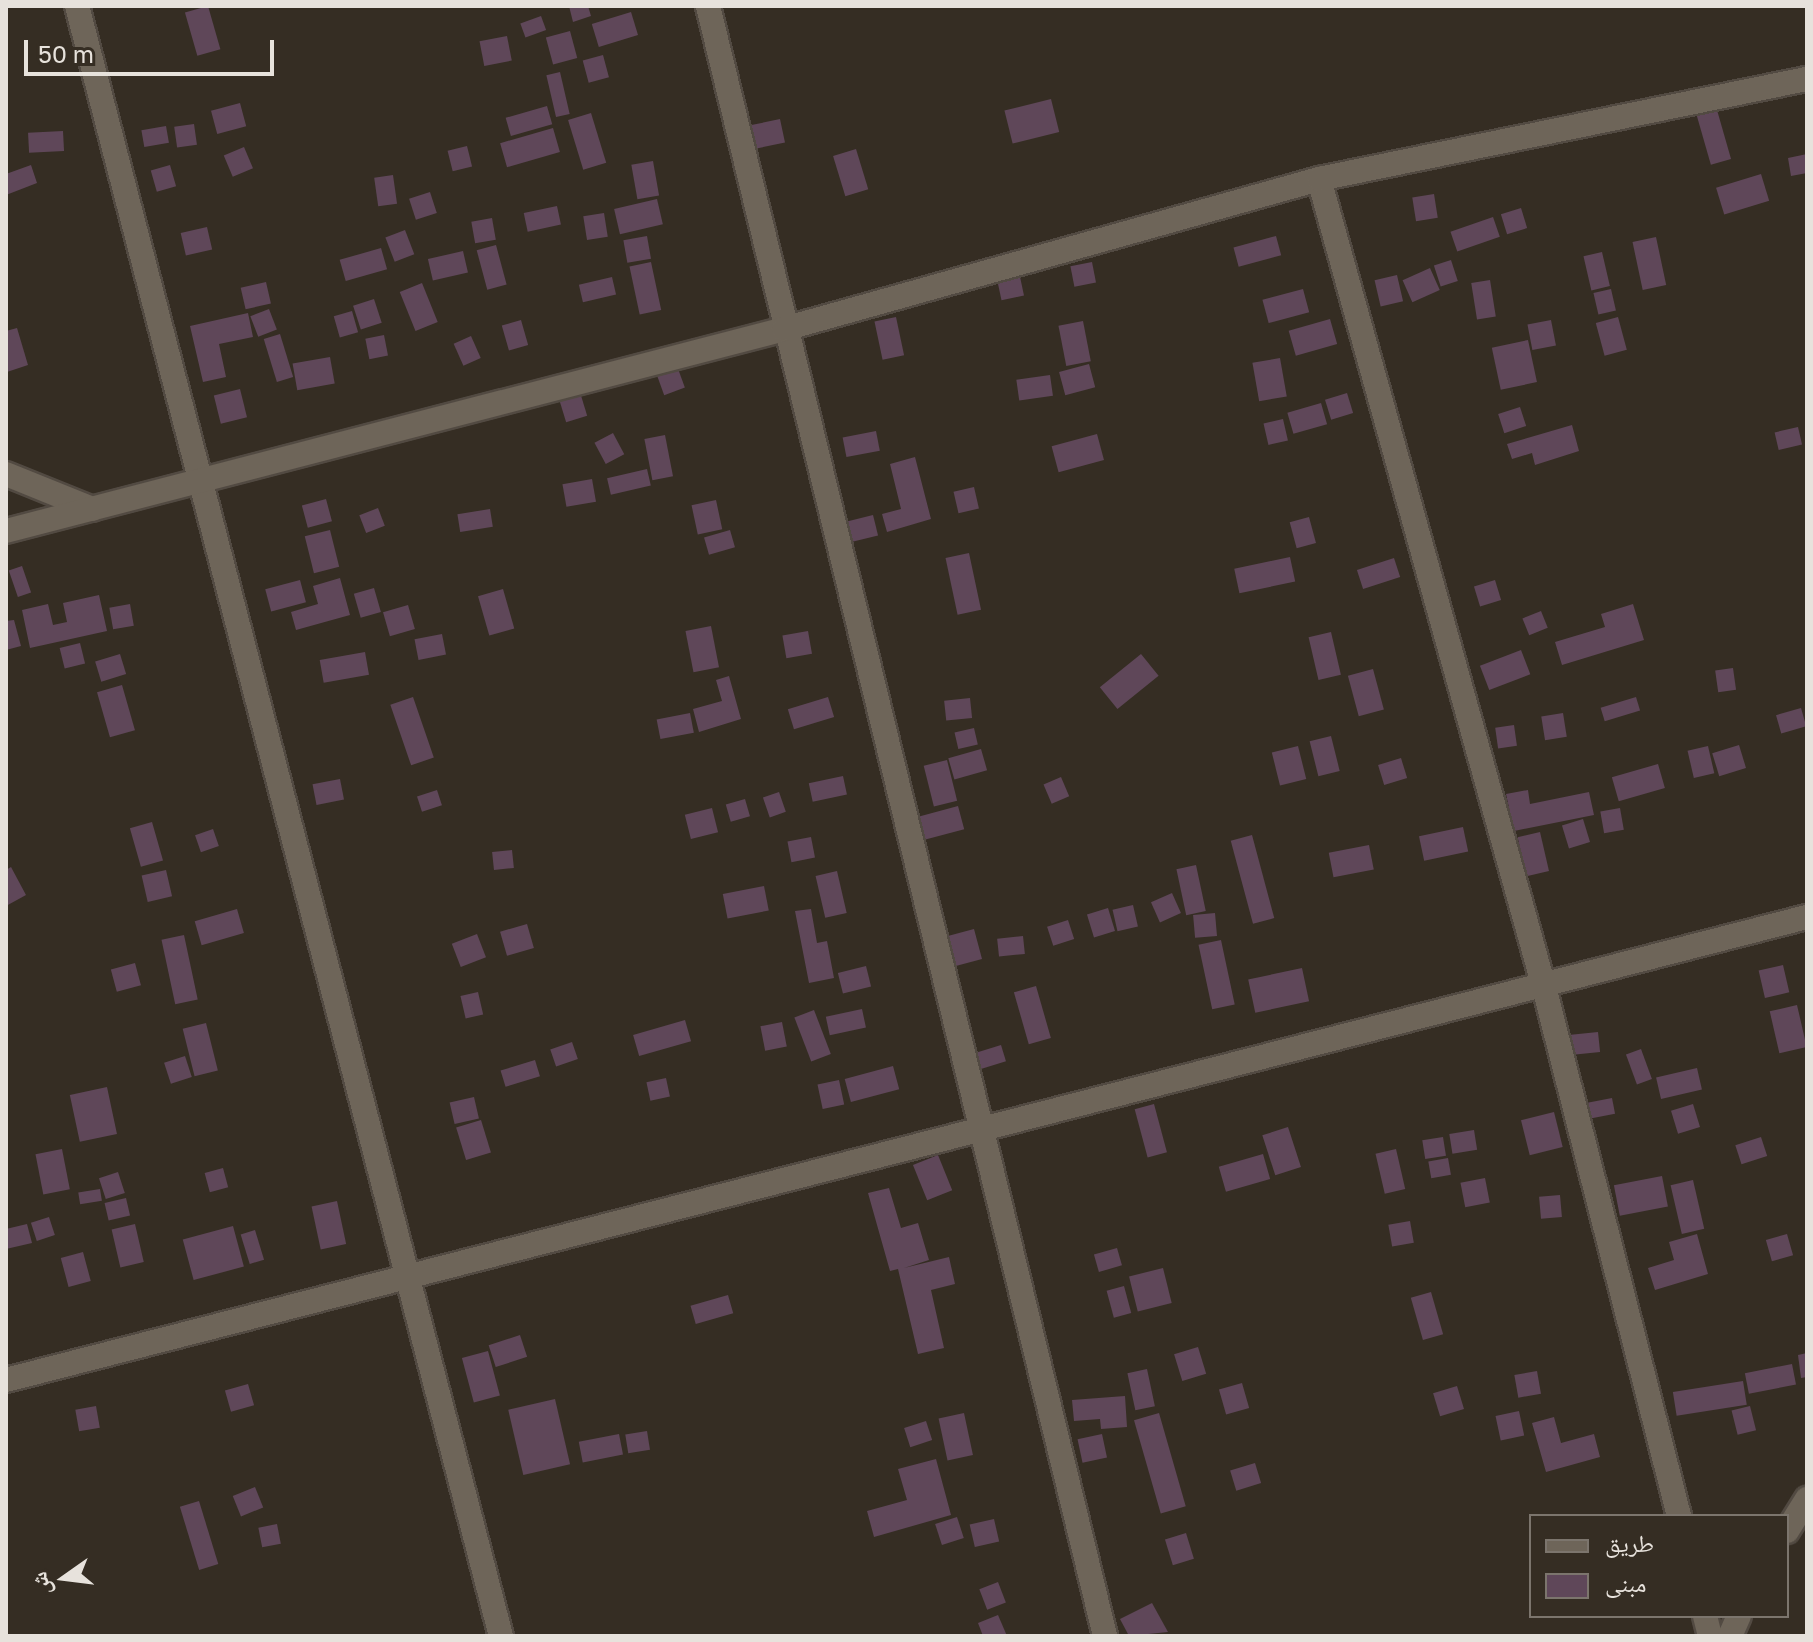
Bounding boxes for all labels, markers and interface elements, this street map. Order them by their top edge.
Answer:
scale bar [28,24,278,74]
text: 50 m [38,39,94,68]
legend [1529,1514,1789,1618]
text: طريق [1605,1528,1654,1557]
north arrow [24,1538,104,1618]
text: مبنى [1605,1568,1646,1597]
text: ش [24,1569,56,1599]

